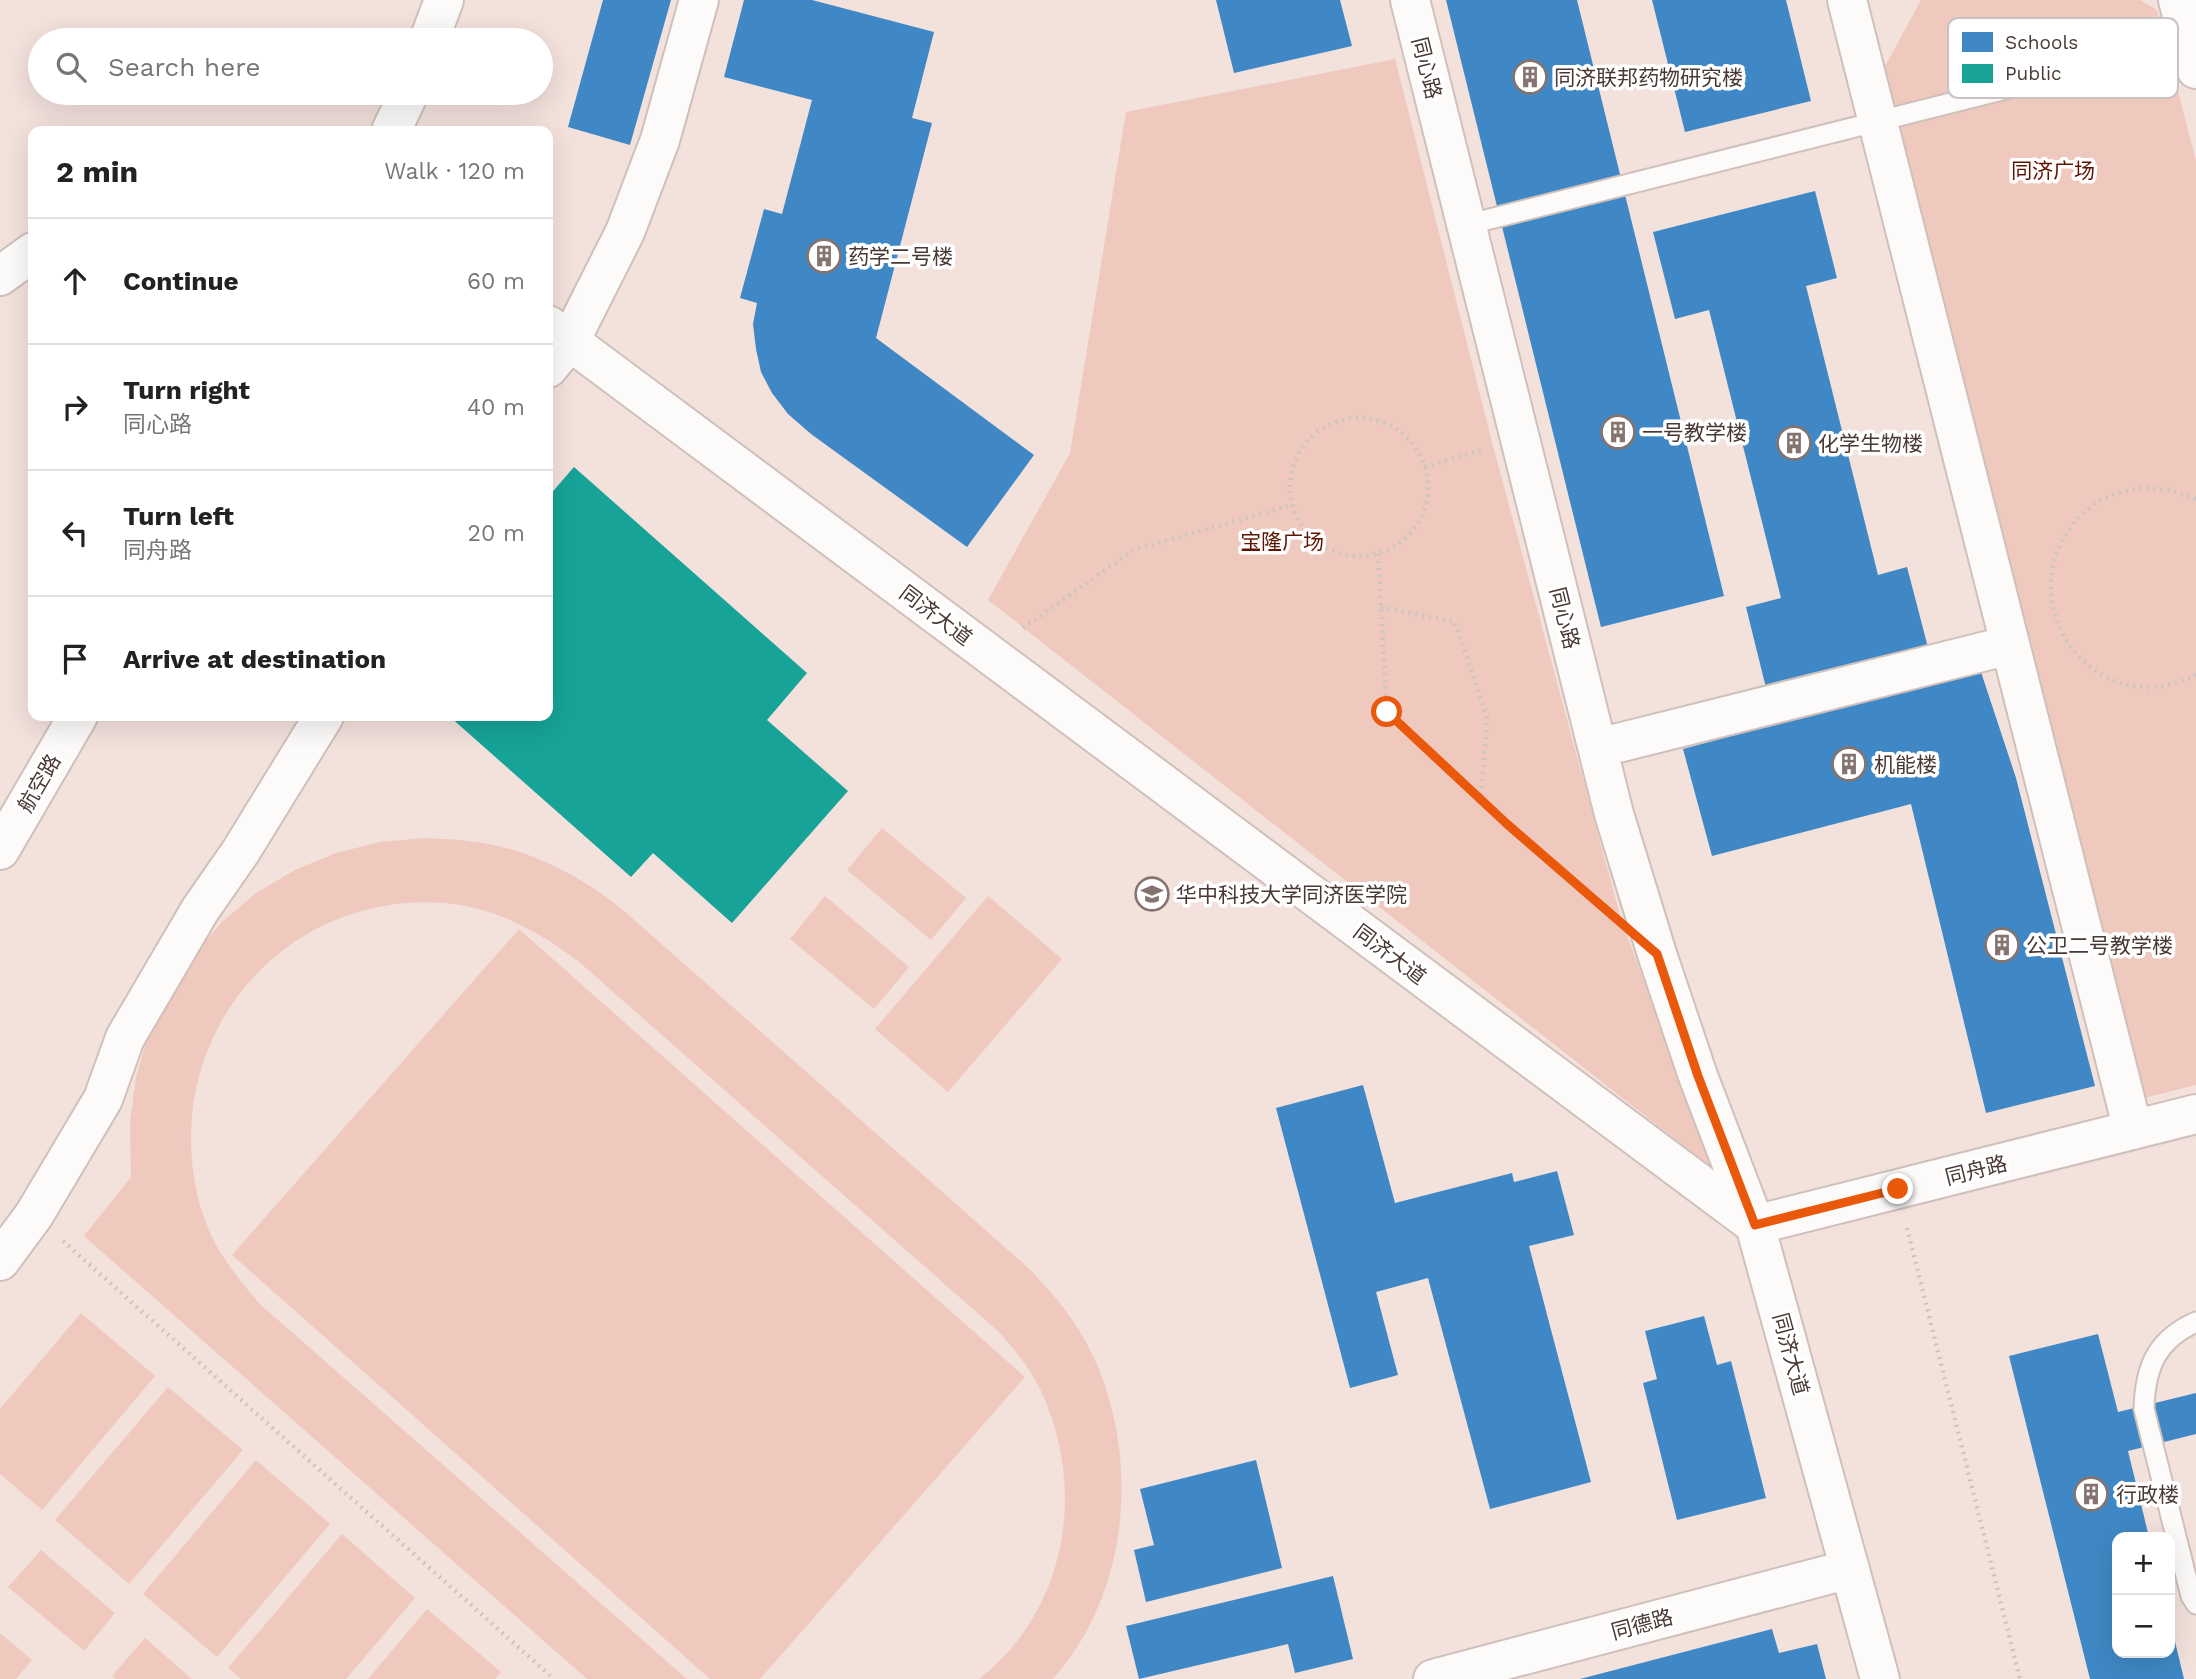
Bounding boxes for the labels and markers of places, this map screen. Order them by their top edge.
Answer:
building icon: 同济联邦药物研究楼 [1511,58,1549,96]
place label: 同济联邦药物研究楼 [1554,65,1743,90]
building icon: 药学二号楼 [805,237,843,275]
place label: 药学二号楼 [848,244,953,269]
building icon: 一号教学楼 [1599,413,1637,451]
place label: 一号教学楼 [1642,420,1747,445]
building icon: 化学生物楼 [1775,424,1813,462]
place label: 化学生物楼 [1818,431,1923,456]
building icon: 机能楼 [1830,745,1868,783]
place label: 机能楼 [1874,752,1937,777]
school or university icon: 华中科技大学同济医学院 [1133,875,1171,913]
place label: 华中科技大学同济医学院 [1176,882,1407,907]
building icon: 公卫二号教学楼 [1983,926,2021,964]
place label: 公卫二号教学楼 [2026,933,2173,958]
building icon: 行政楼 [2072,1475,2110,1513]
place label: 行政楼 [2116,1482,2179,1507]

